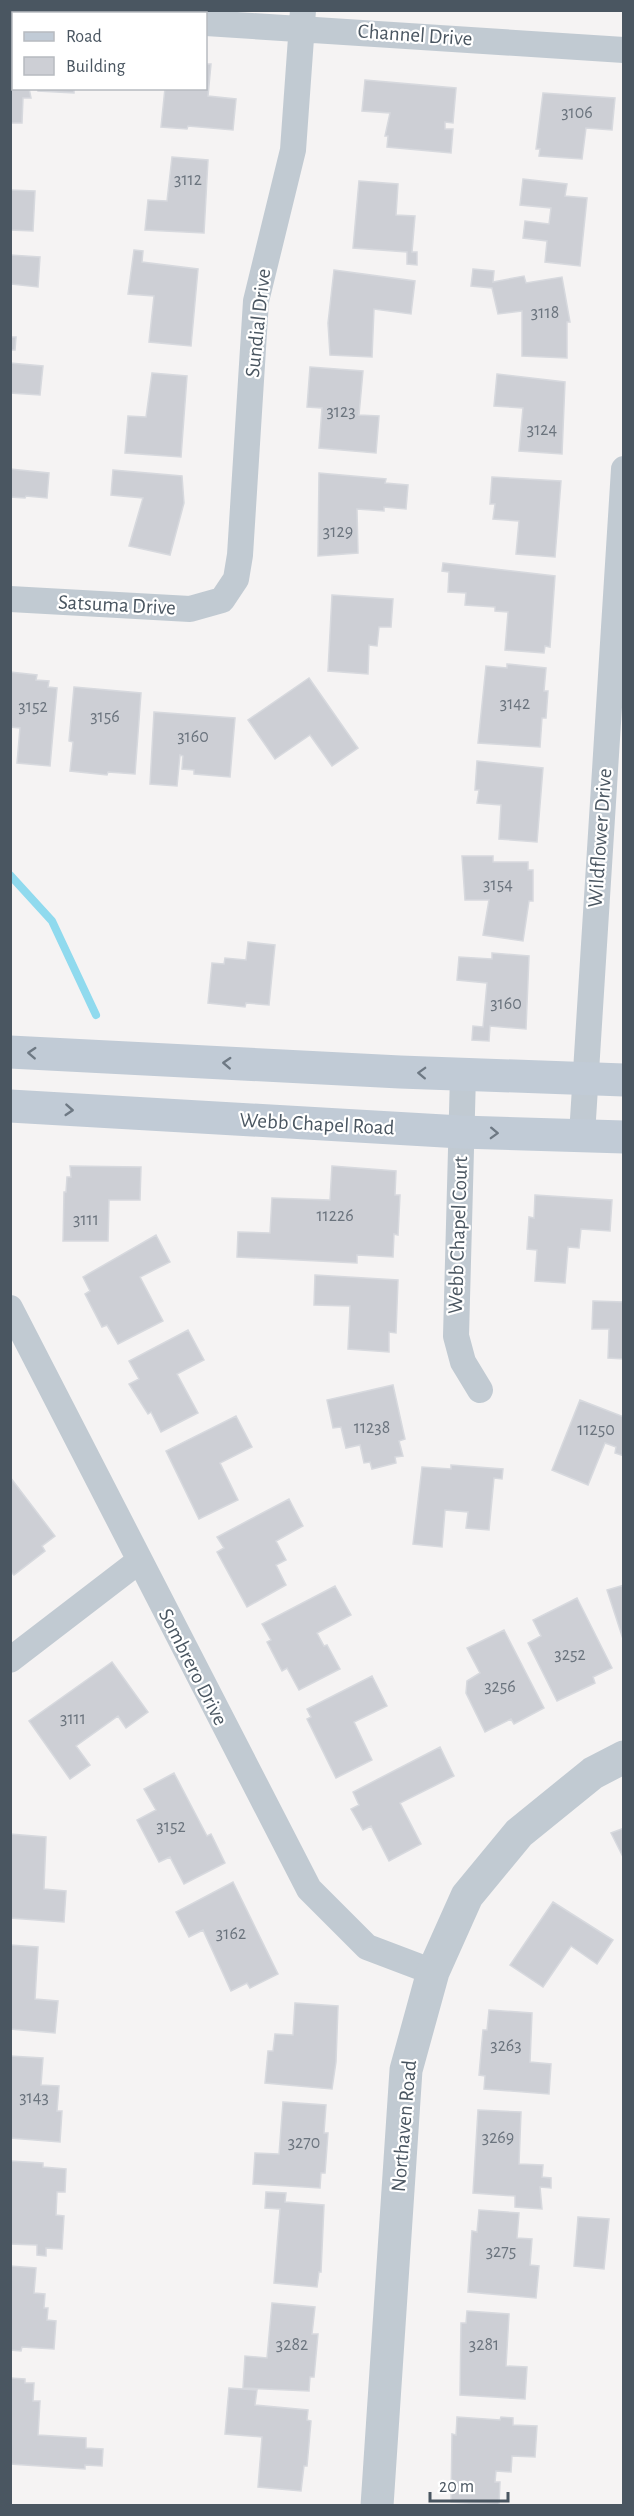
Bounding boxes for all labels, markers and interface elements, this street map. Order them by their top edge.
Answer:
legend [12,12,207,90]
street label: Channel Drive [357,21,473,49]
text: Road [66,28,102,46]
text: Building [66,58,126,76]
house number: 3106 [561,104,593,122]
house number: 3112 [174,171,202,189]
street label: Sundial Drive [242,268,274,378]
house number: 3118 [531,304,559,322]
house number: 3123 [326,403,356,421]
house number: 3124 [527,421,558,439]
house number: 3129 [323,523,353,541]
street label: Satsuma Drive [58,591,176,619]
house number: 3142 [500,695,530,713]
house number: 3152 [18,698,48,716]
house number: 3156 [90,708,120,726]
house number: 3160 [177,728,209,746]
street label: Wildflower Drive [585,768,615,908]
house number: 3154 [483,876,513,894]
house number: 3160 [490,995,522,1013]
one-way arrow [27,1047,36,1060]
one-way arrow [223,1057,232,1070]
one-way arrow [418,1066,427,1079]
one-way arrow [64,1103,73,1116]
street label: Webb Chapel Road [239,1109,395,1139]
one-way arrow [490,1127,499,1139]
street label: Webb Chapel Court [445,1155,471,1314]
house number: 11226 [316,1207,354,1225]
house number: 3111 [73,1211,99,1229]
house number: 11238 [354,1419,390,1437]
house number: 11250 [577,1421,615,1439]
street label: Sombrero Drive [155,1605,231,1729]
house number: 3252 [554,1646,586,1664]
house number: 3256 [484,1678,516,1696]
house number: 3111 [60,1710,86,1728]
house number: 3152 [156,1818,186,1836]
house number: 3162 [216,1925,246,1943]
house number: 3263 [490,2037,522,2055]
street label: Northaven Road [388,2059,420,2193]
house number: 3143 [19,2089,49,2107]
house number: 3269 [482,2129,514,2147]
house number: 3270 [288,2134,320,2152]
house number: 3275 [486,2243,516,2261]
house number: 3282 [276,2336,308,2354]
house number: 3281 [469,2336,499,2354]
scale bar [430,2465,508,2503]
text: 20 m [439,2478,474,2496]

